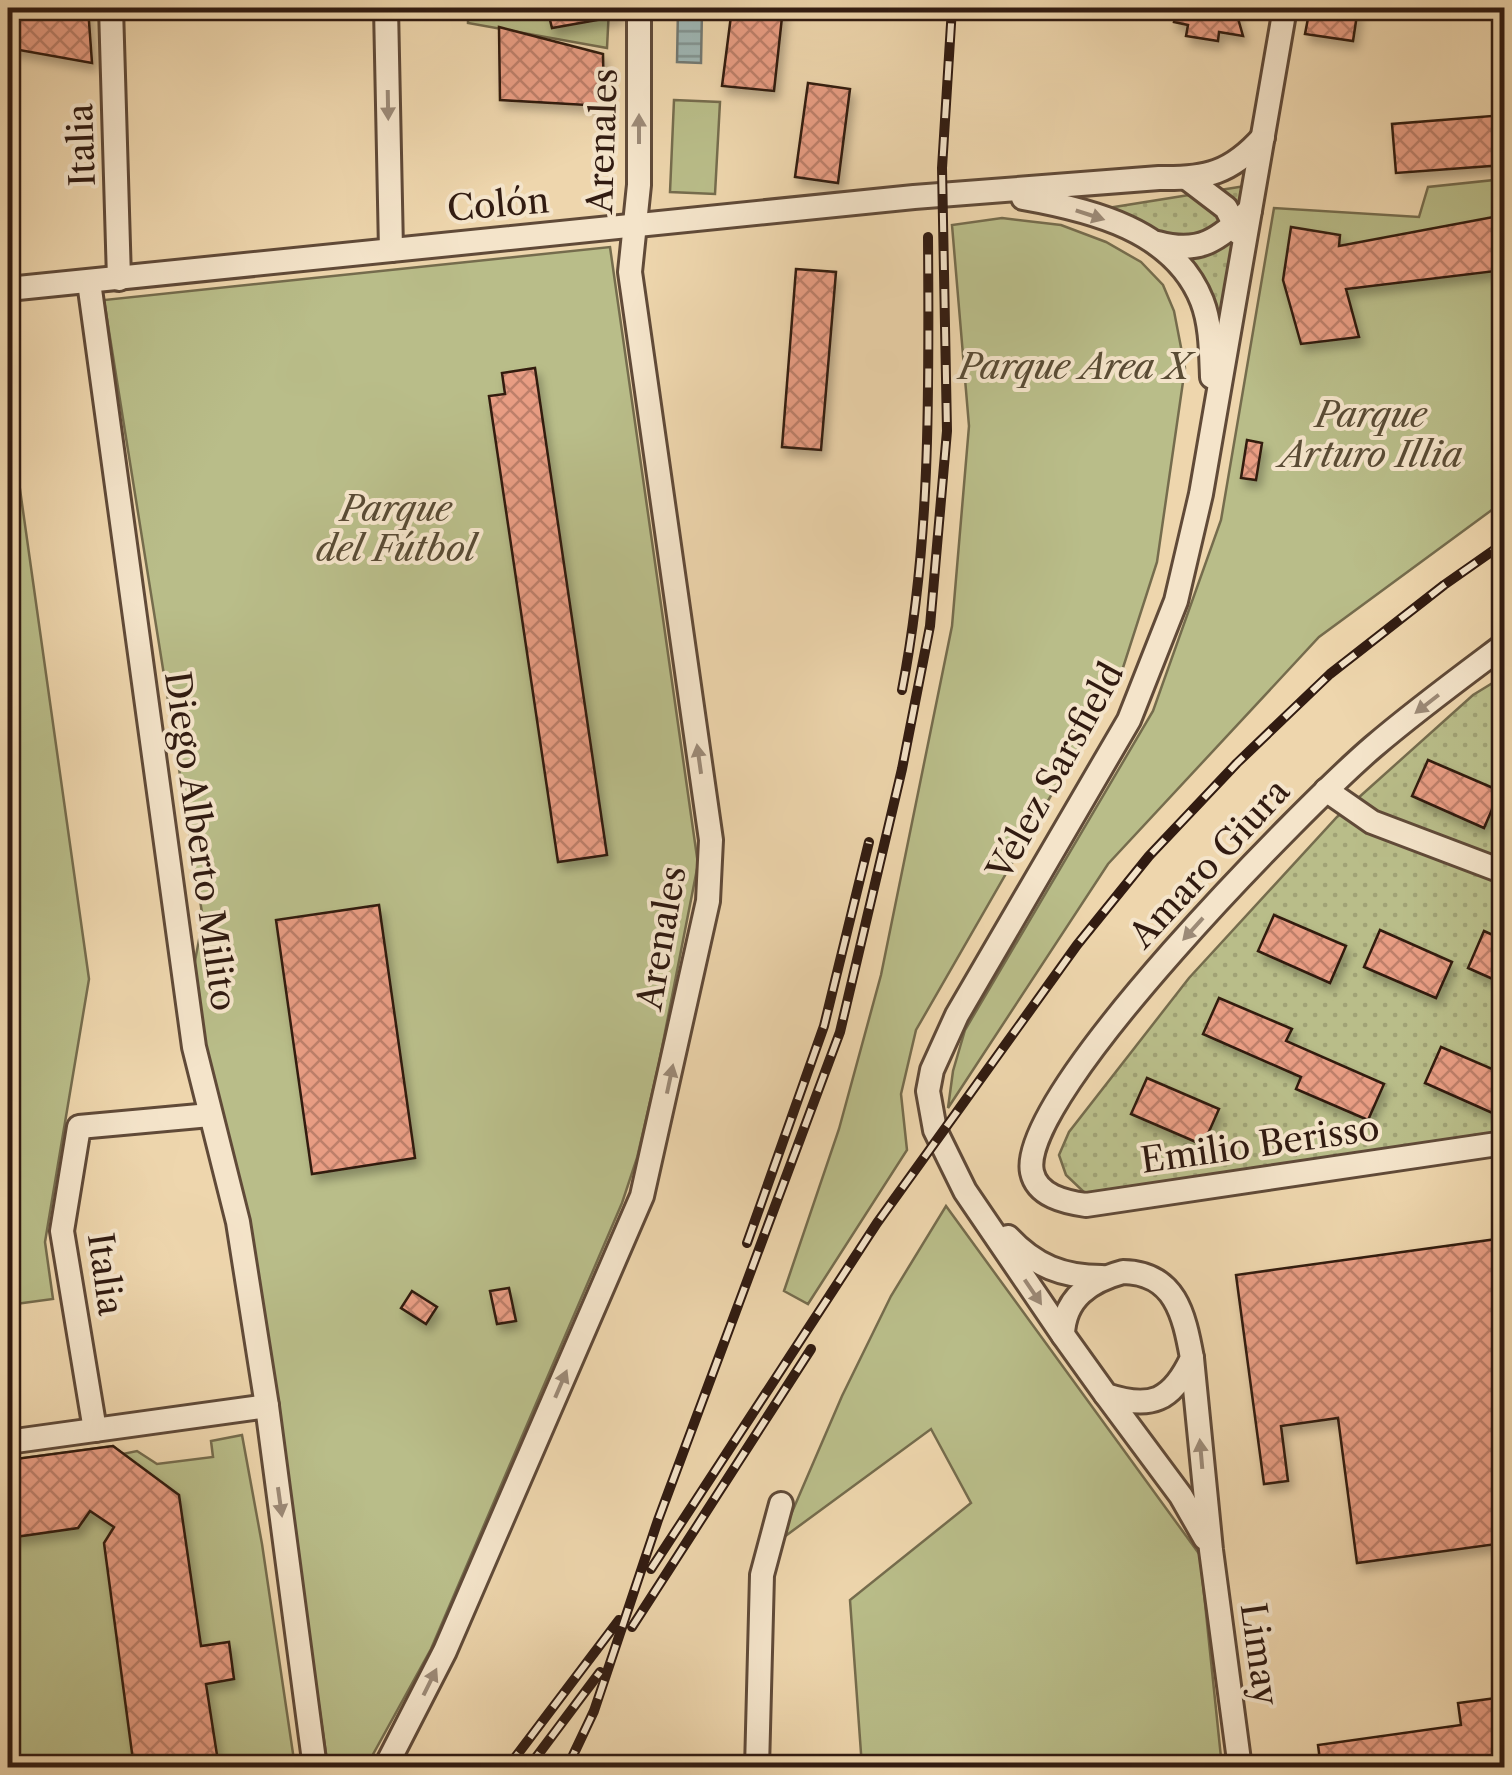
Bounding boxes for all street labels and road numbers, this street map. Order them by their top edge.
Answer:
street label: Arenales [578,68,626,215]
street label: Italia [58,102,104,187]
street label: Colón [445,178,551,230]
street label: Vélez Sarsfield [977,655,1132,888]
street label: Diego Alberto Milito [156,669,246,1013]
street label: Amaro Giura [1119,769,1299,957]
street label: Arenales [627,863,695,1014]
street label: Emilio Berisso [1138,1106,1382,1182]
street label: Italia [79,1230,133,1319]
street label: Limay [1232,1600,1289,1709]

